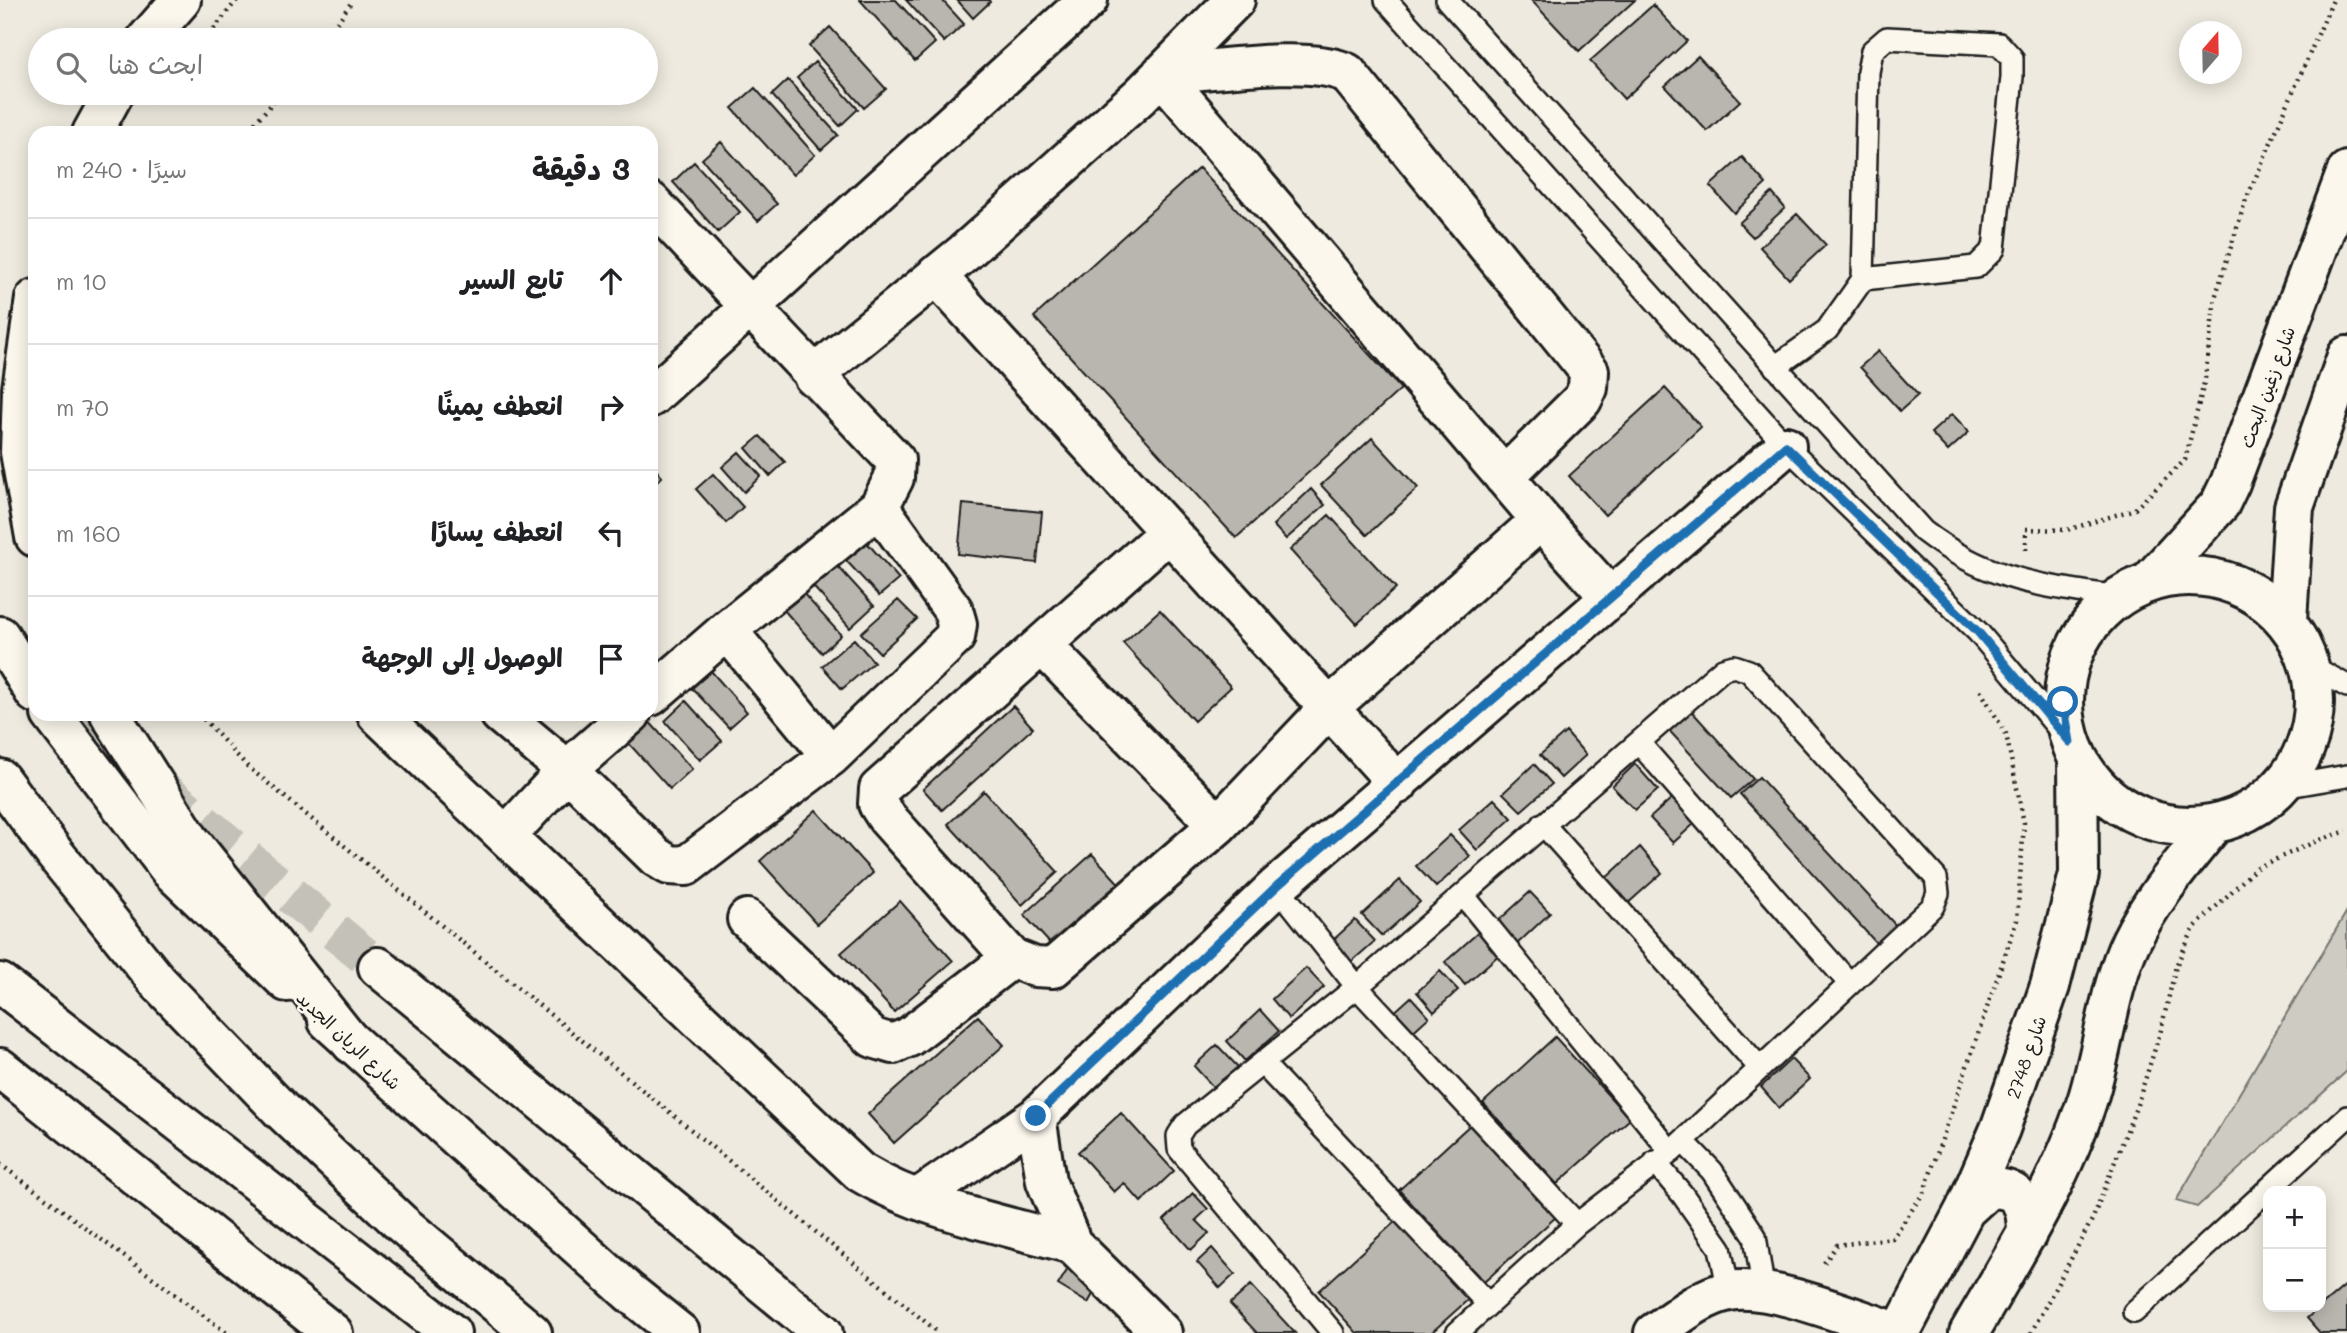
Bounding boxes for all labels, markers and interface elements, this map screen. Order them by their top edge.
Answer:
north arrow [2179,21,2242,84]
search box [28,28,658,105]
text: ابحث هنا [108,47,203,81]
icon: search [52,48,90,86]
text: 3 دقيقة [532,148,630,188]
text: سيرًا · 240 m [56,154,187,184]
text: تابع السير [461,262,563,296]
icon: ahead [592,262,630,300]
text: 10 m [56,266,106,296]
street label: شارع زغين البحث [2234,323,2301,452]
text: انعطف يمينًا [438,388,563,422]
icon: right [592,388,630,426]
text: 70 m [56,392,109,422]
text: انعطف يسارًا [431,514,563,548]
icon: left [592,514,630,552]
text: 160 m [56,518,120,548]
text: الوصول إلى الوجهة [361,640,563,674]
icon: arrive [592,640,630,678]
route start [2047,686,2078,717]
street label: شارع الريان الجديد [291,985,406,1095]
street label: شارع 2748 [2001,1012,2052,1102]
route end [1020,1100,1051,1131]
map controls [2263,1186,2326,1312]
button: + [2263,1186,2326,1249]
button: − [2263,1249,2326,1312]

